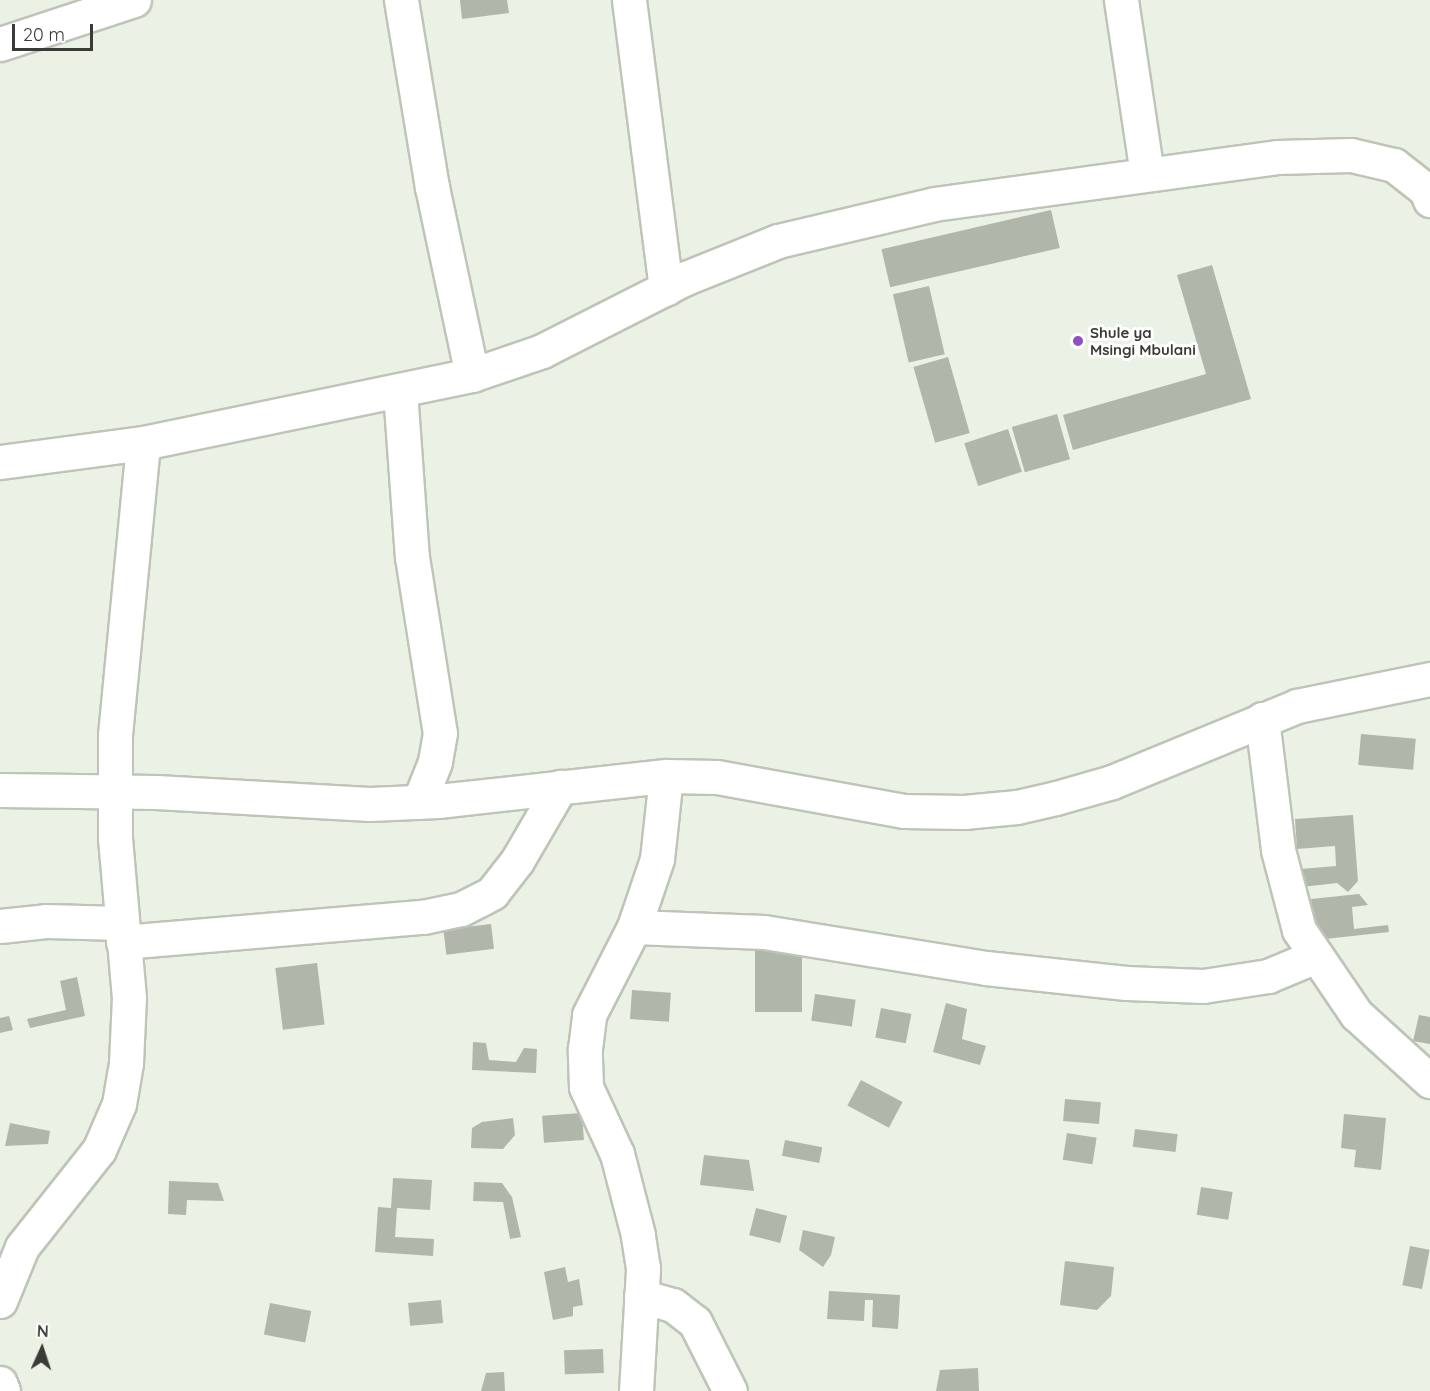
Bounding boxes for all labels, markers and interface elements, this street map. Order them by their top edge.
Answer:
scale bar [15,12,96,50]
text: 20 m [23,23,65,46]
place label: Shule ya Msingi Mbulani [1090,323,1196,358]
marker: Shule ya Msingi Mbulani [1071,334,1085,348]
north arrow [12,1319,72,1379]
text: N [37,1321,49,1341]

